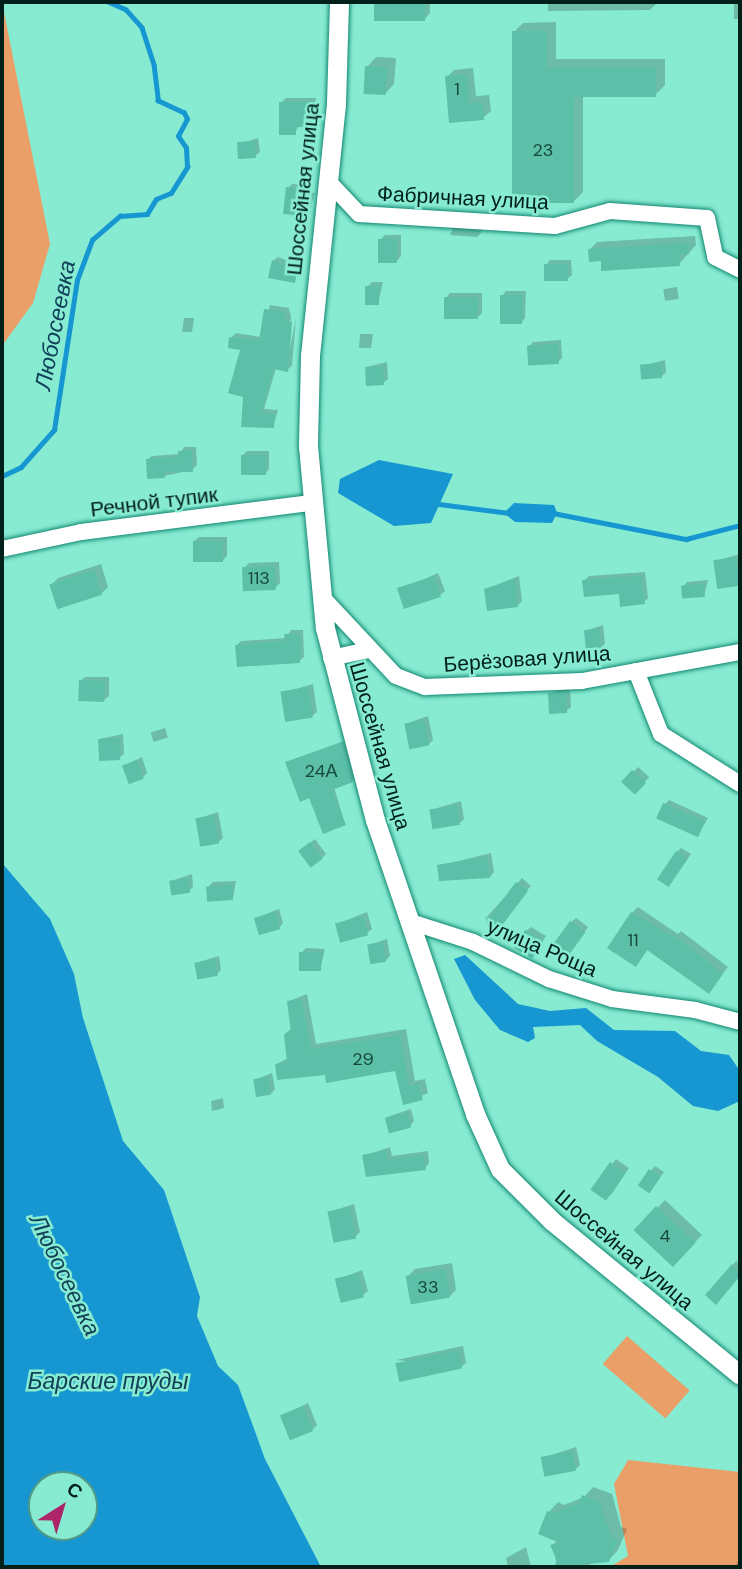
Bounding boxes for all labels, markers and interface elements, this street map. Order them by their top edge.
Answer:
house number: 1 [454,78,460,100]
street label: Шоссейная улица [281,102,325,276]
house number: 23 [532,139,554,161]
street label: Фабричная улица [376,181,550,215]
water label: Любосеевка [29,258,81,392]
street label: Речной тупик [89,482,219,522]
house number: 113 [248,567,270,589]
street label: Берёзовая улица [443,641,611,677]
street label: Шоссейная улица [344,659,416,833]
house number: 24А [305,760,337,782]
street label: улица Роща [483,914,601,982]
house number: 11 [627,929,639,951]
house number: 29 [352,1048,374,1070]
street label: Шоссейная улица [550,1185,698,1315]
water label: Любосеевка [24,1210,106,1340]
house number: 4 [660,1225,670,1247]
house number: 33 [417,1276,439,1298]
water label: Барские пруды [28,1367,188,1395]
north arrow [28,1471,98,1541]
text: С [62,1476,88,1505]

